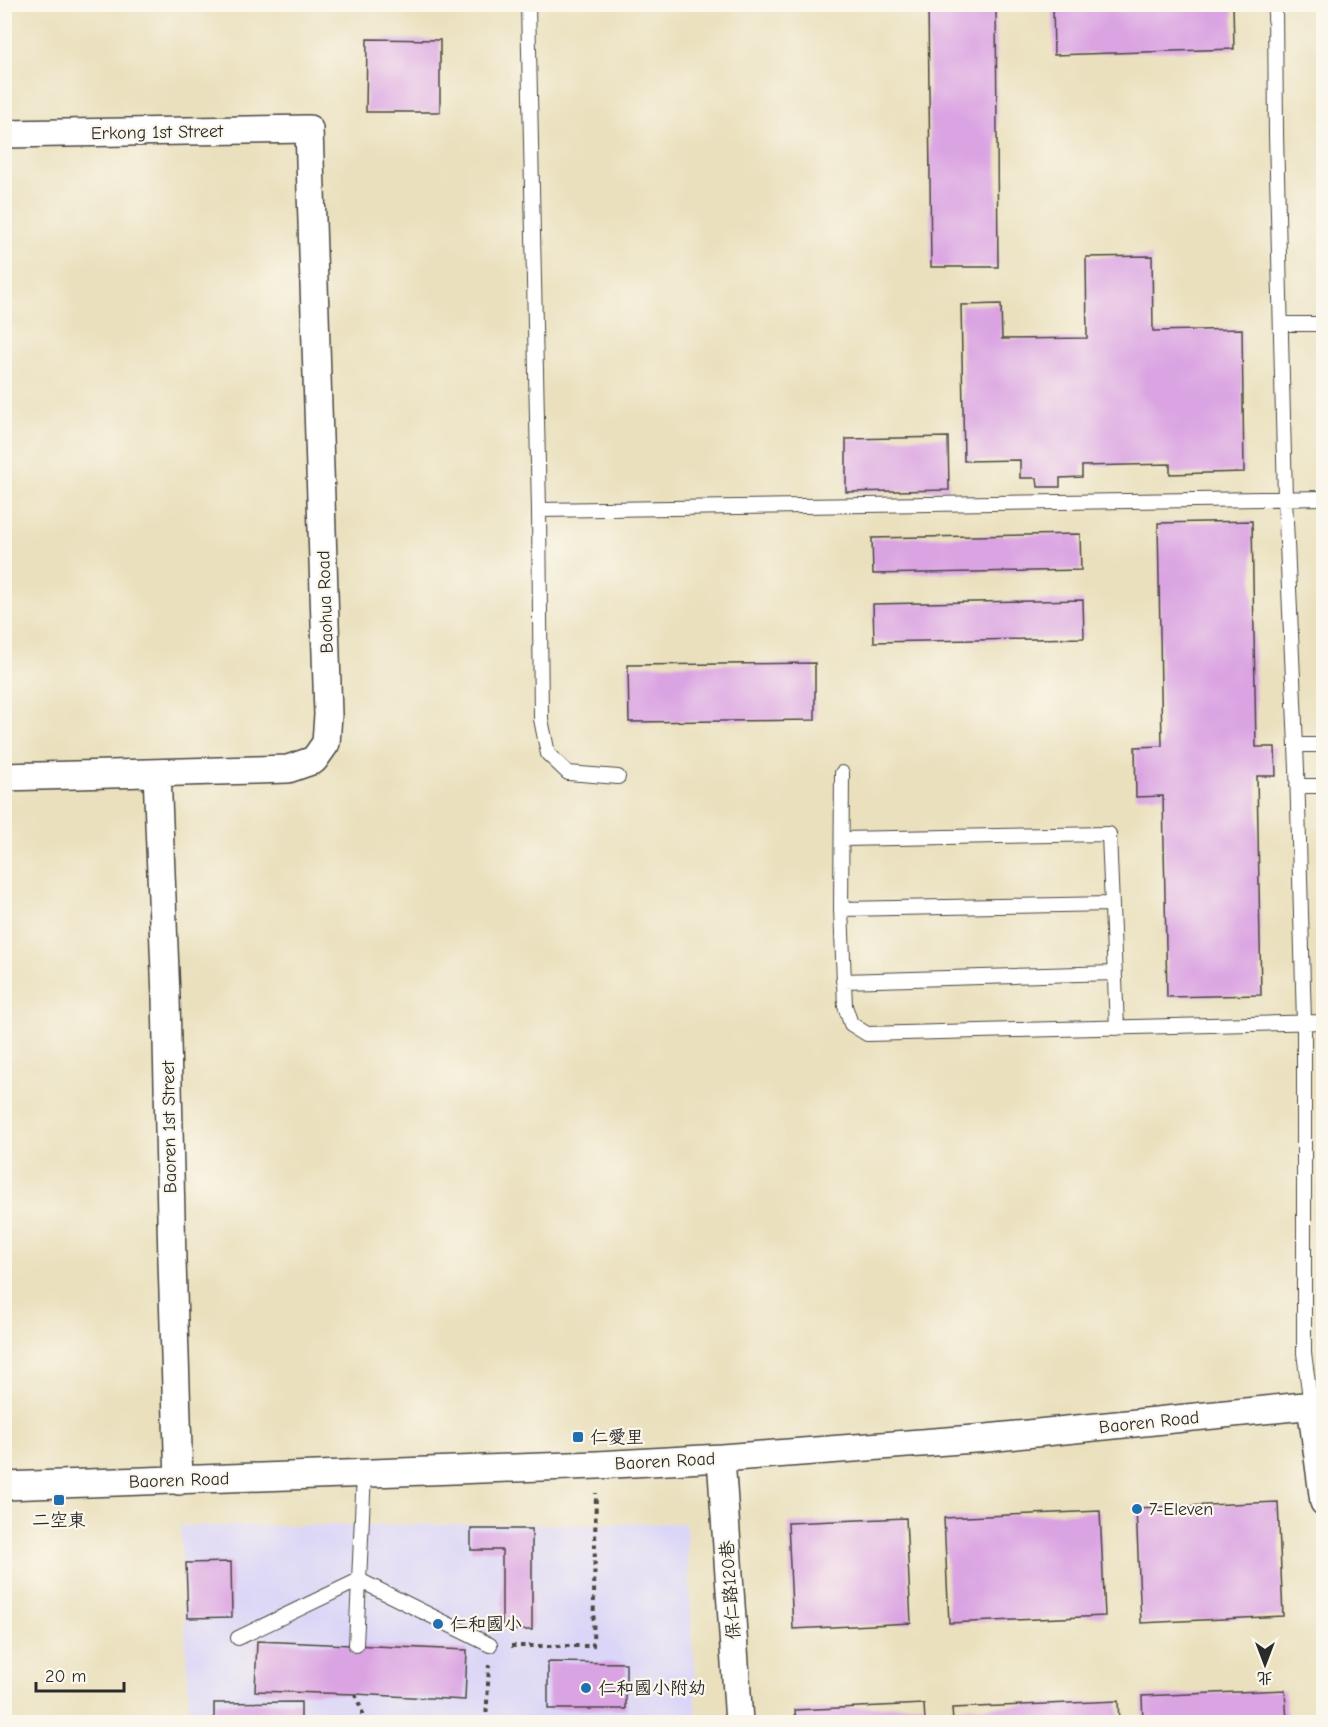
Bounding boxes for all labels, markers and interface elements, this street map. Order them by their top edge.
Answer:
street label: Erkong 1st Street [91,121,224,144]
street label: Baohua Road [313,550,338,654]
street label: Baoren 1st Street [158,1060,181,1193]
street label: Baoren Road [1098,1407,1200,1438]
place label: 仁愛里 [590,1427,644,1448]
marker: 仁愛里 [571,1430,585,1444]
street label: Baoren Road [614,1448,716,1475]
street label: Baoren Road [128,1468,230,1493]
marker: 二空東 [52,1493,66,1507]
place label: 7-Eleven [1149,1499,1213,1520]
marker: 7-Eleven [1130,1502,1144,1516]
place label: 二空東 [32,1510,86,1531]
street label: 保仁路120巷 [717,1540,744,1640]
place label: 仁和國小 [450,1614,522,1635]
marker: 仁和國小 [431,1617,445,1631]
north arrow [1235,1634,1295,1694]
scale bar [36,1655,124,1693]
text: 20 m [45,1666,86,1687]
text: 北 [1257,1669,1273,1687]
place label: 仁和國小附幼 [598,1678,706,1699]
marker: 仁和國小附幼 [579,1681,593,1695]

